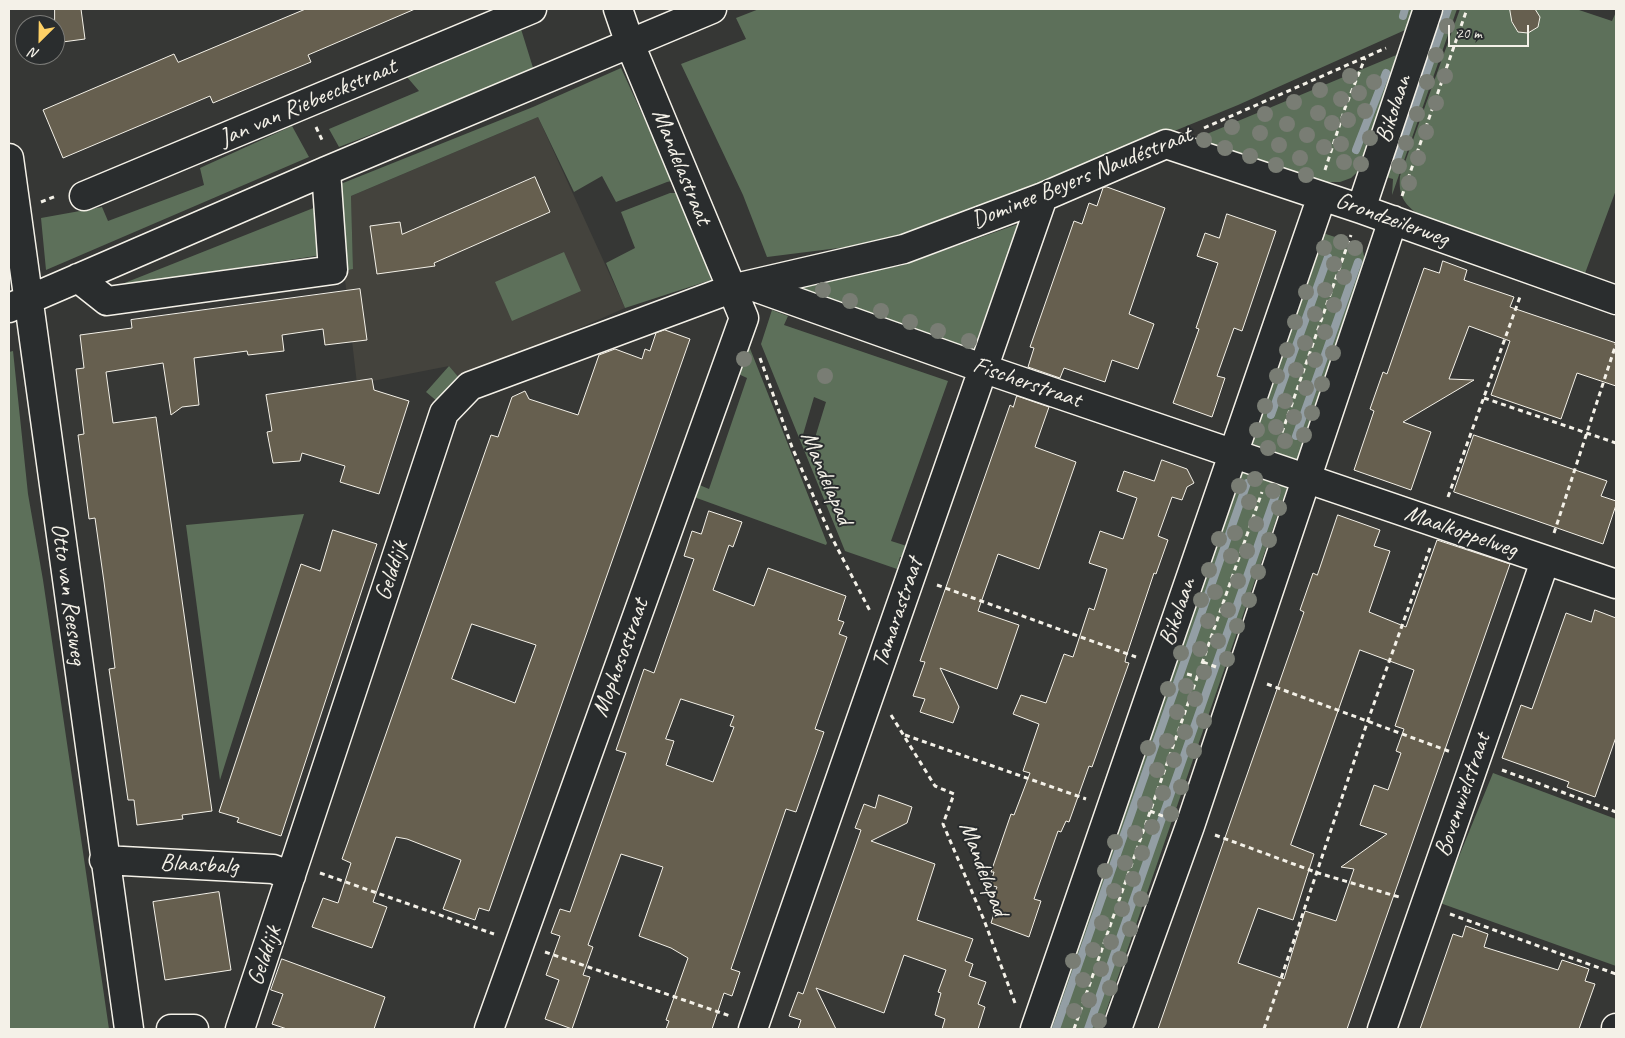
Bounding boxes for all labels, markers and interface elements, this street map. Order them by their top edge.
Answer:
north arrow [15,15,65,65]
scale bar [1450,15,1531,47]
text: 20 m [1456,24,1482,43]
text: N [27,44,42,63]
street label: Jan van Riebeeckstraat [215,53,401,153]
street label: Bikolaan [1370,71,1418,147]
street label: Mandelastraat [645,105,717,229]
street label: Dominee Beyers Naudéstraat [967,121,1197,235]
street label: Grondzeilerweg [1332,186,1452,254]
street label: Fischerstraat [969,351,1085,415]
street label: Mandelapad [793,427,859,529]
street label: Maalkoppelweg [1401,499,1521,565]
street label: Otto van Reesweg [44,521,92,667]
street label: Gelddijk [369,538,415,604]
street label: Tamarastraat [866,555,930,671]
street label: Bikolaan [1153,574,1203,650]
street label: Mophosostraat [586,595,656,721]
street label: Bovenwielstraat [1428,729,1498,861]
street label: Mandelapad [952,818,1014,920]
street label: Blaasbalg [159,849,239,881]
street label: Gelddijk [241,923,289,989]

